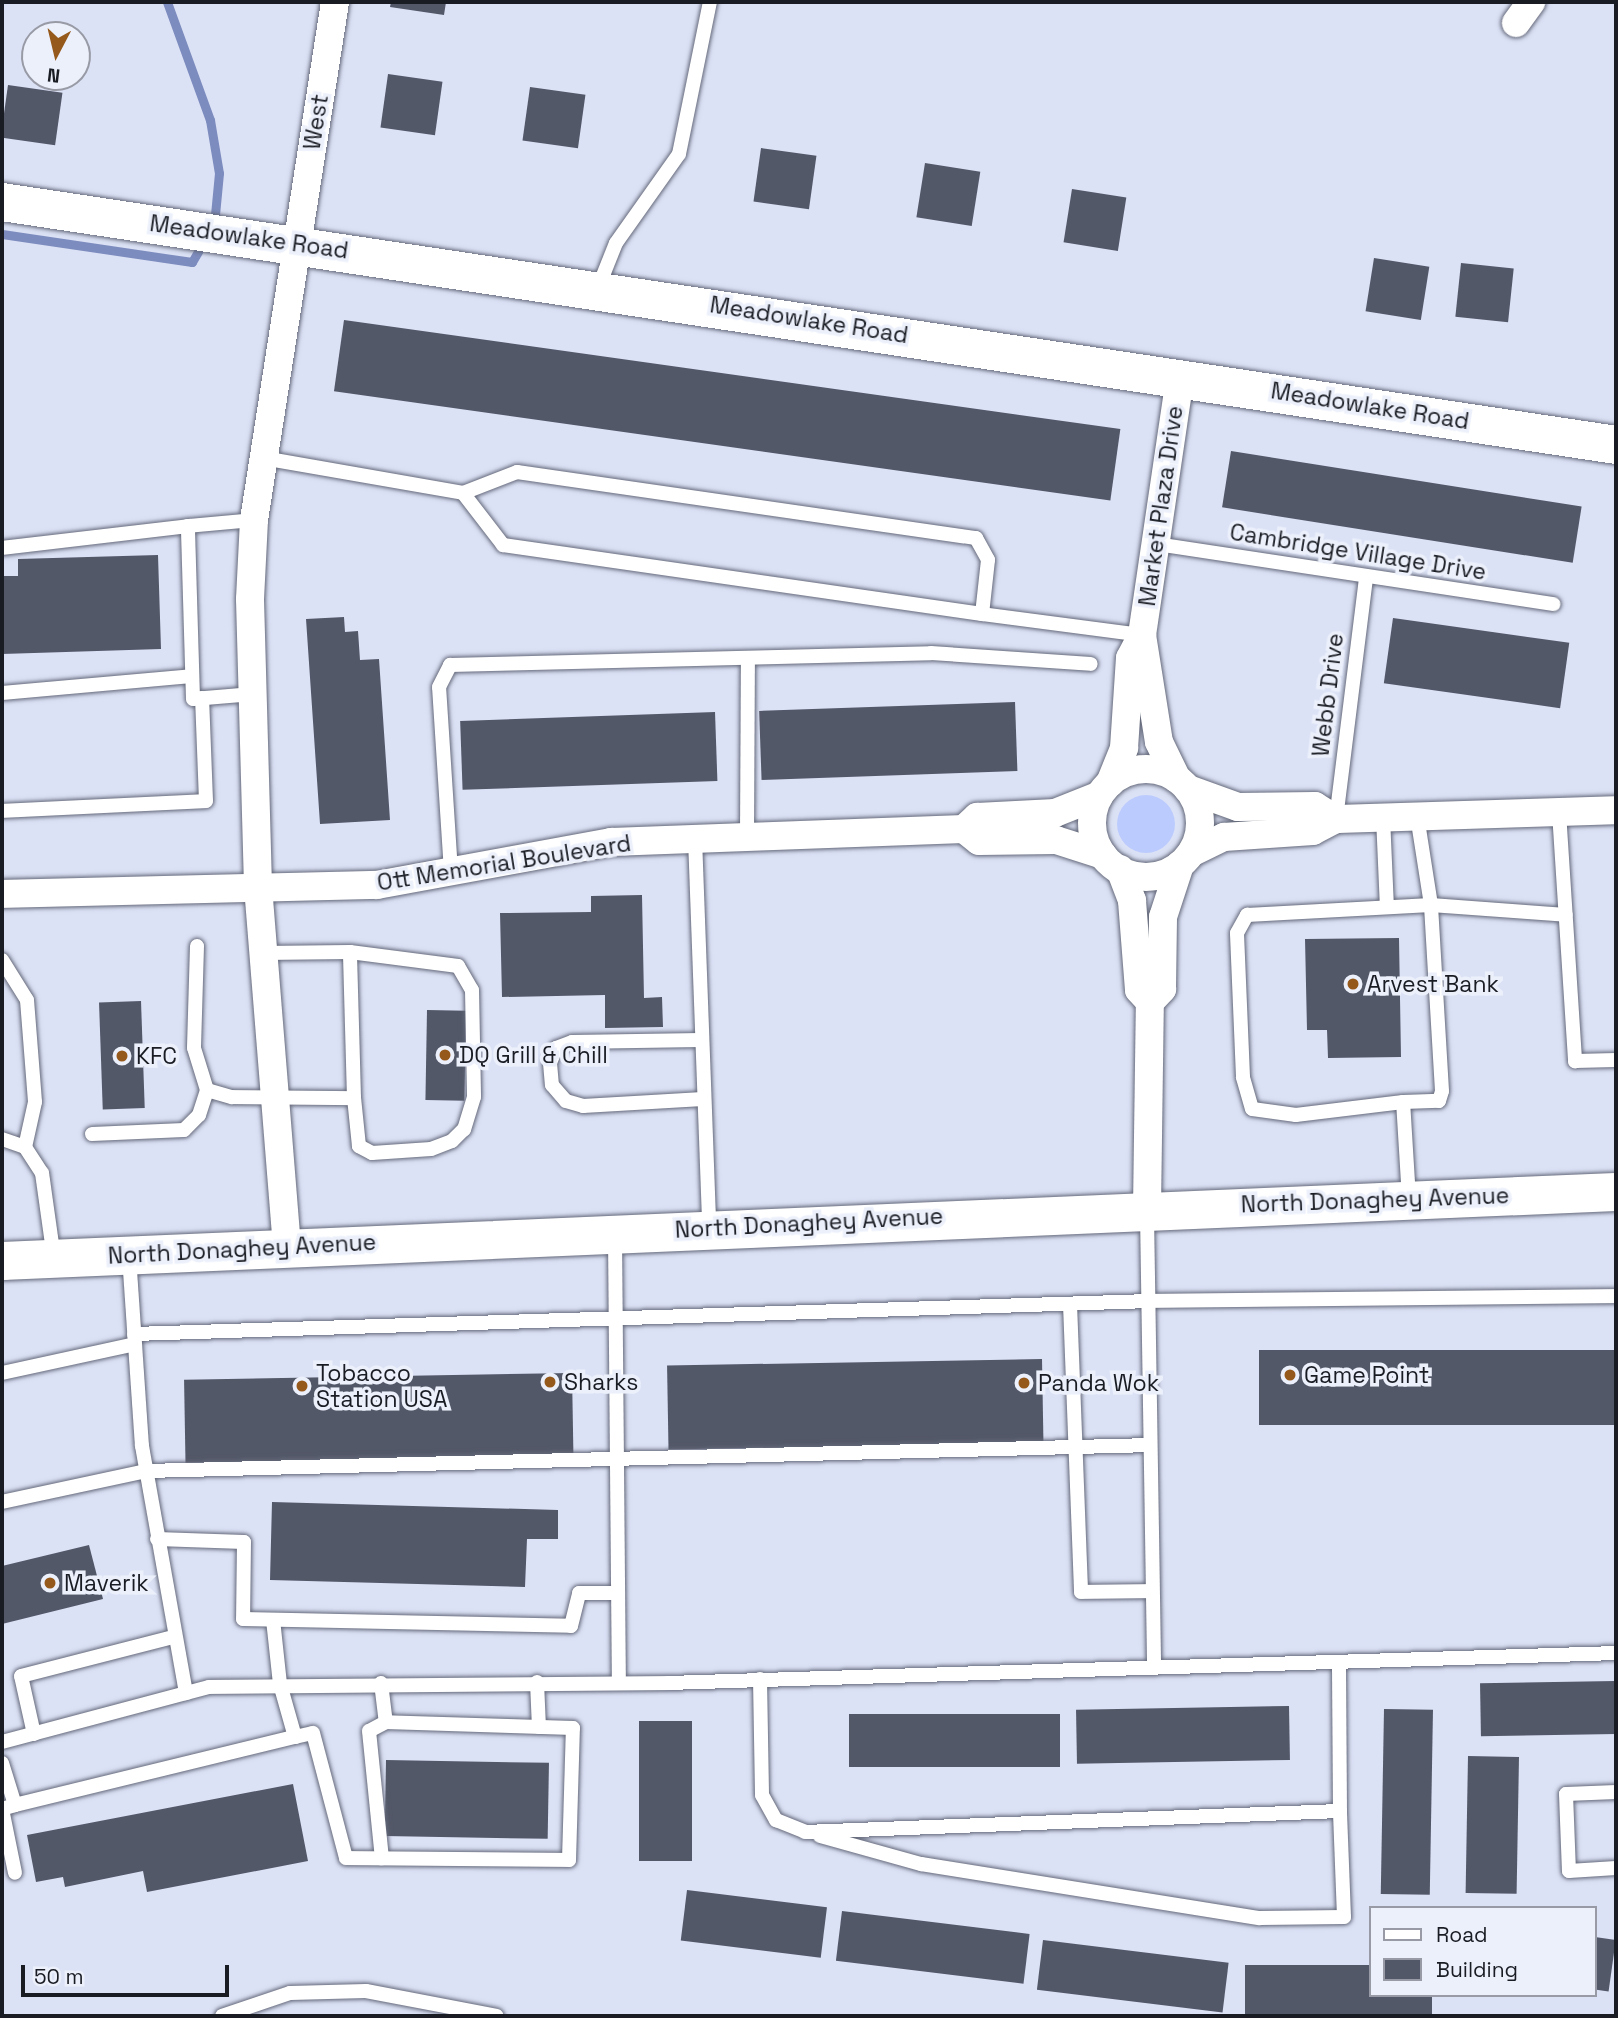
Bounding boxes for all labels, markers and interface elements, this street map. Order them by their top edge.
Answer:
north arrow [21,21,91,91]
text: N [46,62,61,89]
street label: West [298,92,334,152]
street label: Meadowlake Road [148,209,350,265]
street label: Meadowlake Road [708,291,910,349]
street label: Meadowlake Road [1269,377,1471,435]
street label: Market Plaza Drive [1133,404,1189,608]
street label: Cambridge Village Drive [1228,518,1488,586]
street label: Webb Drive [1307,632,1349,758]
street label: Ott Memorial Boulevard [375,829,633,897]
place label: Arvest Bank [1367,970,1499,998]
marker: Arvest Bank [1345,976,1361,992]
place label: DQ Grill & Chill [459,1041,608,1069]
place label: KFC [136,1042,177,1070]
marker: DQ Grill & Chill [437,1047,453,1063]
marker: KFC [114,1048,130,1064]
street label: North Donaghey Avenue [1240,1182,1510,1218]
street label: North Donaghey Avenue [674,1202,944,1244]
street label: North Donaghey Avenue [107,1228,377,1270]
place label: Tobacco Station USA [316,1359,447,1413]
place label: Game Point [1304,1361,1429,1389]
marker: Game Point [1282,1367,1298,1383]
place label: Sharks [564,1368,638,1396]
place label: Panda Wok [1038,1369,1159,1397]
marker: Sharks [542,1374,558,1390]
marker: Panda Wok [1016,1375,1032,1391]
marker: Tobacco Station USA [294,1378,310,1394]
place label: Maverik [64,1569,149,1597]
marker: Maverik [42,1575,58,1591]
legend [1370,1906,1597,1997]
text: Road [1436,1921,1488,1948]
scale bar [24,1952,233,1996]
text: Building [1436,1956,1518,1983]
text: 50 m [34,1963,84,1990]

